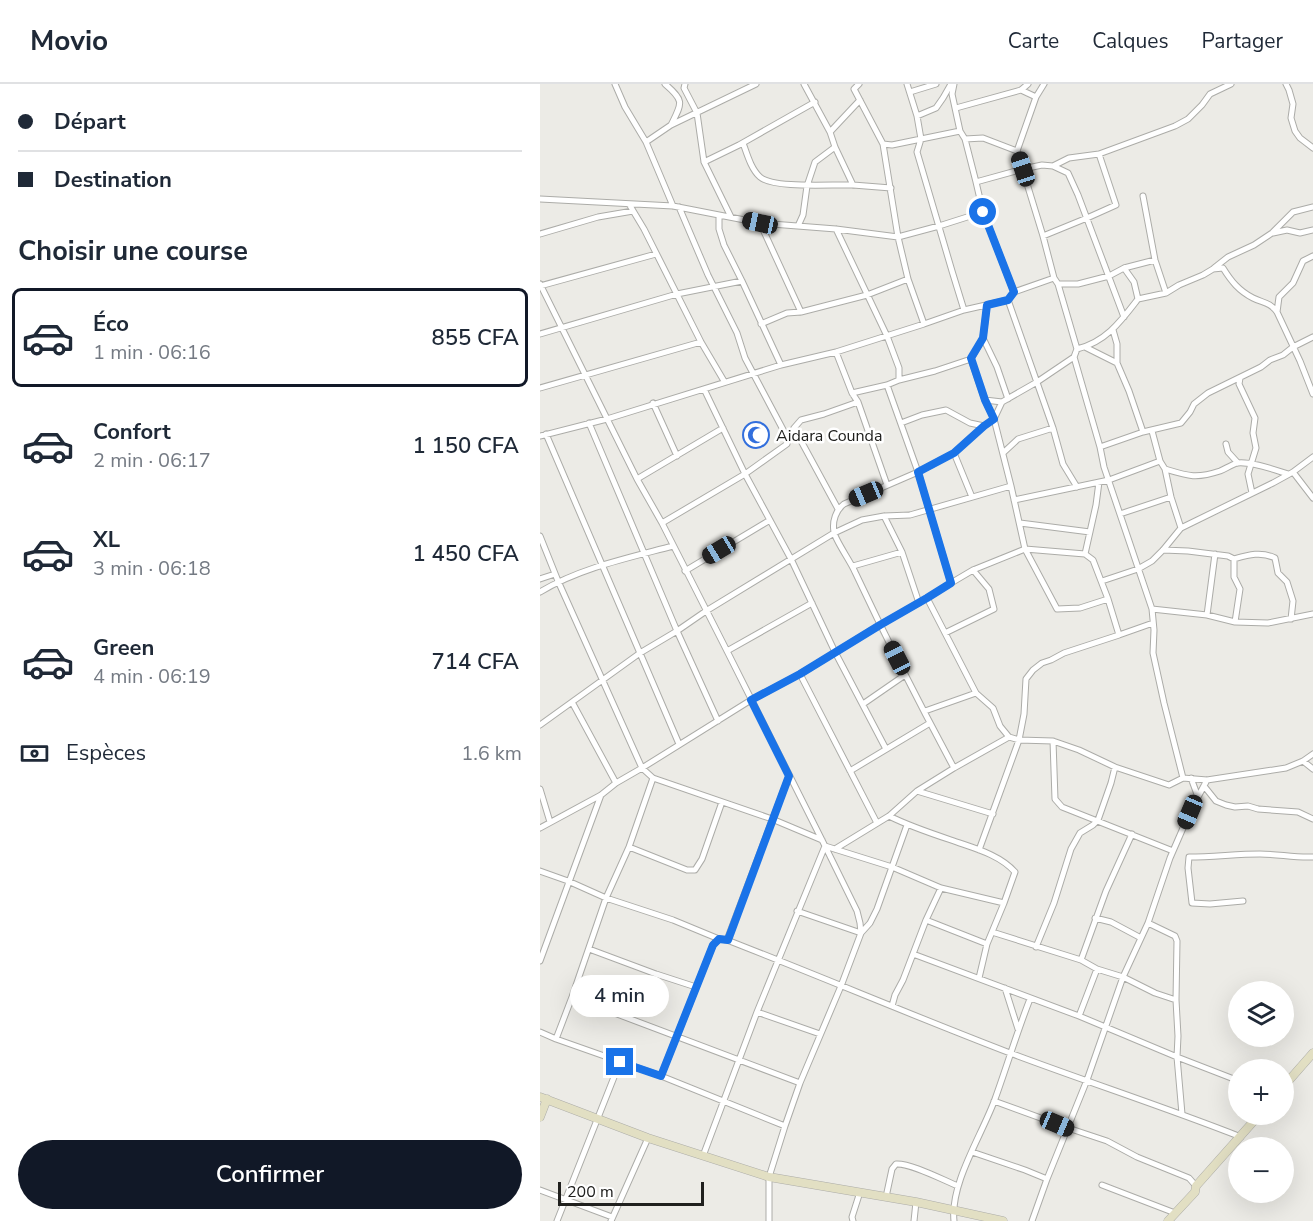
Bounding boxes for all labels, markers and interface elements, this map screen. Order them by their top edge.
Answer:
text: Movio [30,22,108,60]
text: Carte [1008,27,1059,55]
text: Calques [1092,27,1169,55]
text: Partager [1202,27,1283,55]
text: Départ [54,107,126,137]
car [1009,149,1037,189]
text: Destination [54,165,172,195]
route start [969,198,996,225]
car [741,210,779,236]
text: Choisir une course [18,233,248,270]
text: Éco [93,309,129,339]
icon: car [21,311,75,365]
text: 855 CFA [432,323,519,353]
text: 1 min · 06:16 [93,339,211,366]
text: Confort [93,417,171,447]
icon: car [21,419,75,473]
mosque icon: Aidara Counda [741,420,771,450]
place label: Aidara Counda [776,425,882,447]
text: 1 150 CFA [413,431,519,461]
text: 2 min · 06:17 [93,447,211,474]
car [846,479,886,509]
text: XL [93,525,120,555]
icon: car [21,527,75,581]
car [699,533,739,567]
text: 1 450 CFA [413,539,519,569]
text: 3 min · 06:18 [93,555,211,582]
text: Green [93,633,154,663]
icon: car [21,635,75,689]
car [881,638,913,678]
text: 714 CFA [432,647,519,677]
text: 4 min · 06:19 [93,663,211,690]
icon: cash [18,737,51,770]
text: Espèces [66,738,146,768]
text: 1.6 km [461,740,522,767]
car [1175,792,1205,832]
callout: 4 min [571,975,670,1017]
map controls [1228,981,1294,1203]
button: layers [1228,981,1294,1047]
text: 4 min [594,982,645,1009]
route end [606,1048,633,1075]
button: + [1228,1059,1294,1125]
car [1037,1109,1077,1139]
button: − [1228,1137,1294,1203]
button: Confirmer [18,1140,522,1209]
scale bar [558,1179,704,1206]
text: 200 m [567,1181,614,1203]

